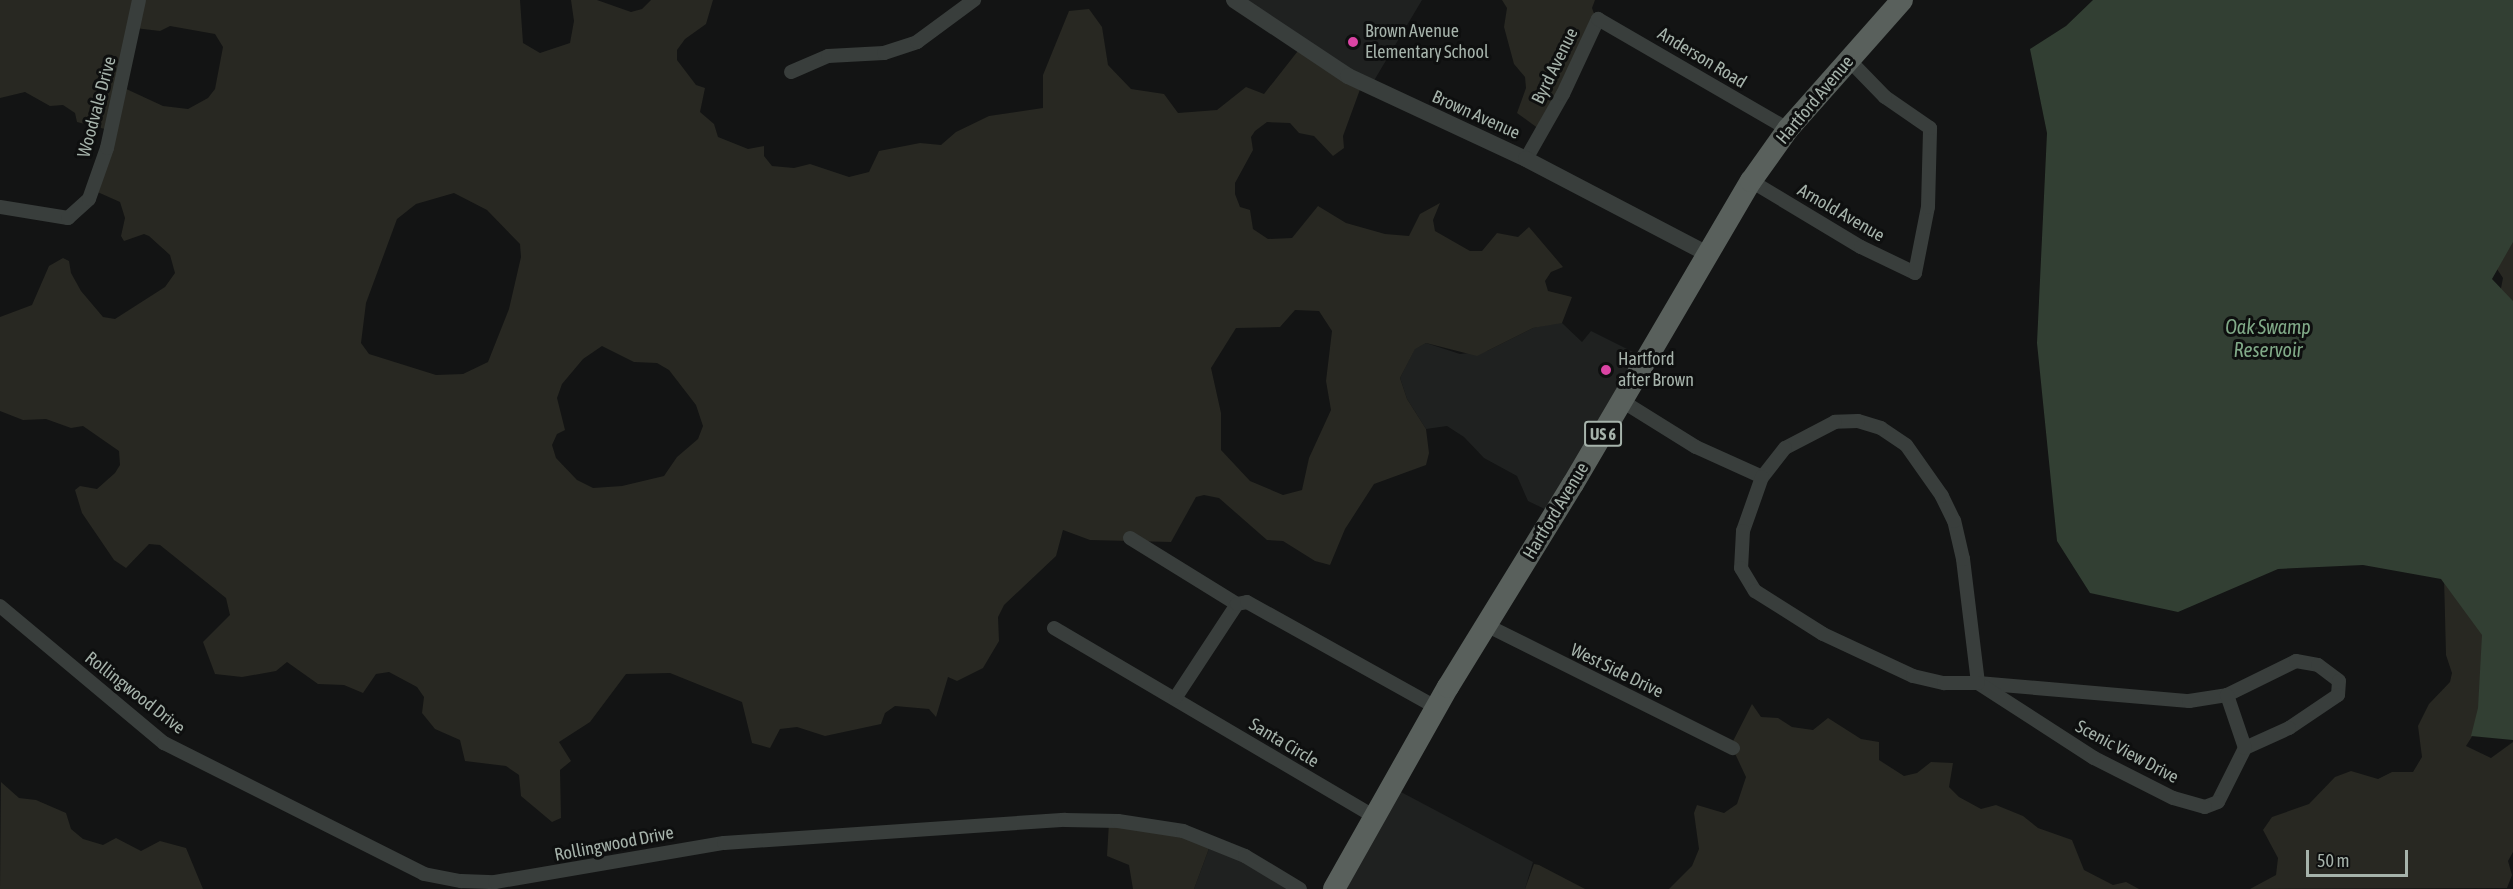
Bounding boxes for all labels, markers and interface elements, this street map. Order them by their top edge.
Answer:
place label: Brown Avenue Elementary School [1365,21,1489,63]
street label: Anderson Road [1654,23,1750,93]
street label: Byrd Avenue [1527,24,1583,108]
marker: Brown Avenue Elementary School [1346,35,1360,49]
street label: Hartford Avenue [1772,51,1858,149]
street label: Woodvale Drive [73,54,121,160]
street label: Brown Avenue [1429,86,1523,144]
street label: Arnold Avenue [1794,179,1888,247]
water label: Oak Swamp Reservoir [2225,315,2311,362]
place label: Hartford after Brown [1618,349,1694,392]
marker: Hartford after Brown [1599,363,1613,377]
road number: US 6 [1584,421,1622,447]
street label: Hartford Avenue [1519,459,1593,563]
street label: West Side Drive [1567,639,1667,703]
street label: Rollingwood Drive [81,647,189,739]
street label: Santa Circle [1245,714,1323,772]
street label: Scenic View Drive [2072,716,2182,788]
street label: Rollingwood Drive [553,822,675,866]
scale bar [2309,838,2411,876]
text: 50 m [2317,850,2349,871]

